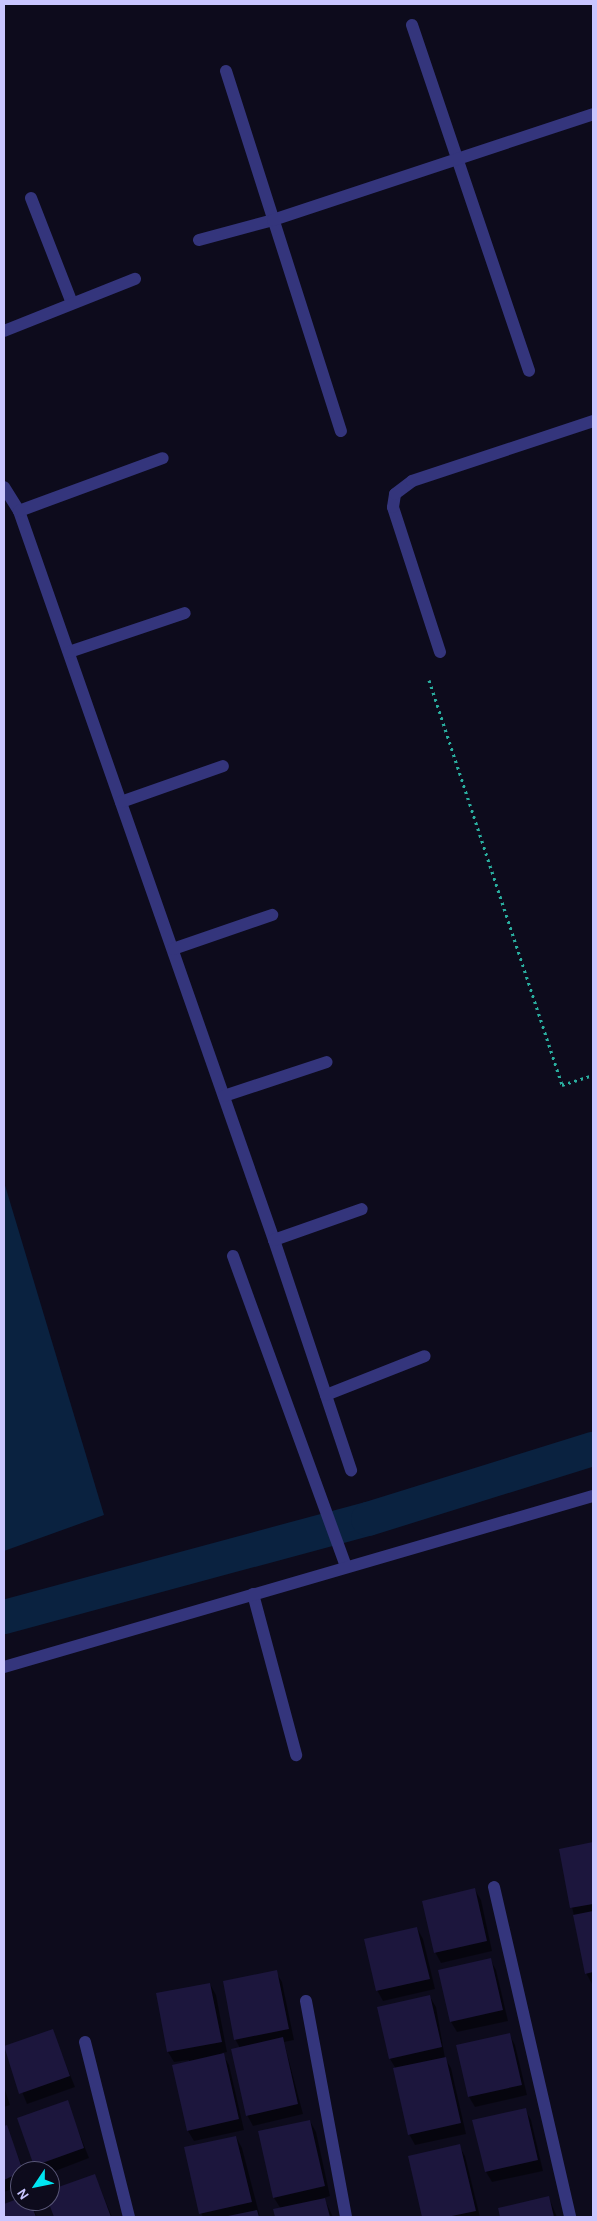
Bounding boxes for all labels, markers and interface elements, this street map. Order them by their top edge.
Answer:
north arrow [10,2161,60,2211]
text: N [13,2185,33,2203]

